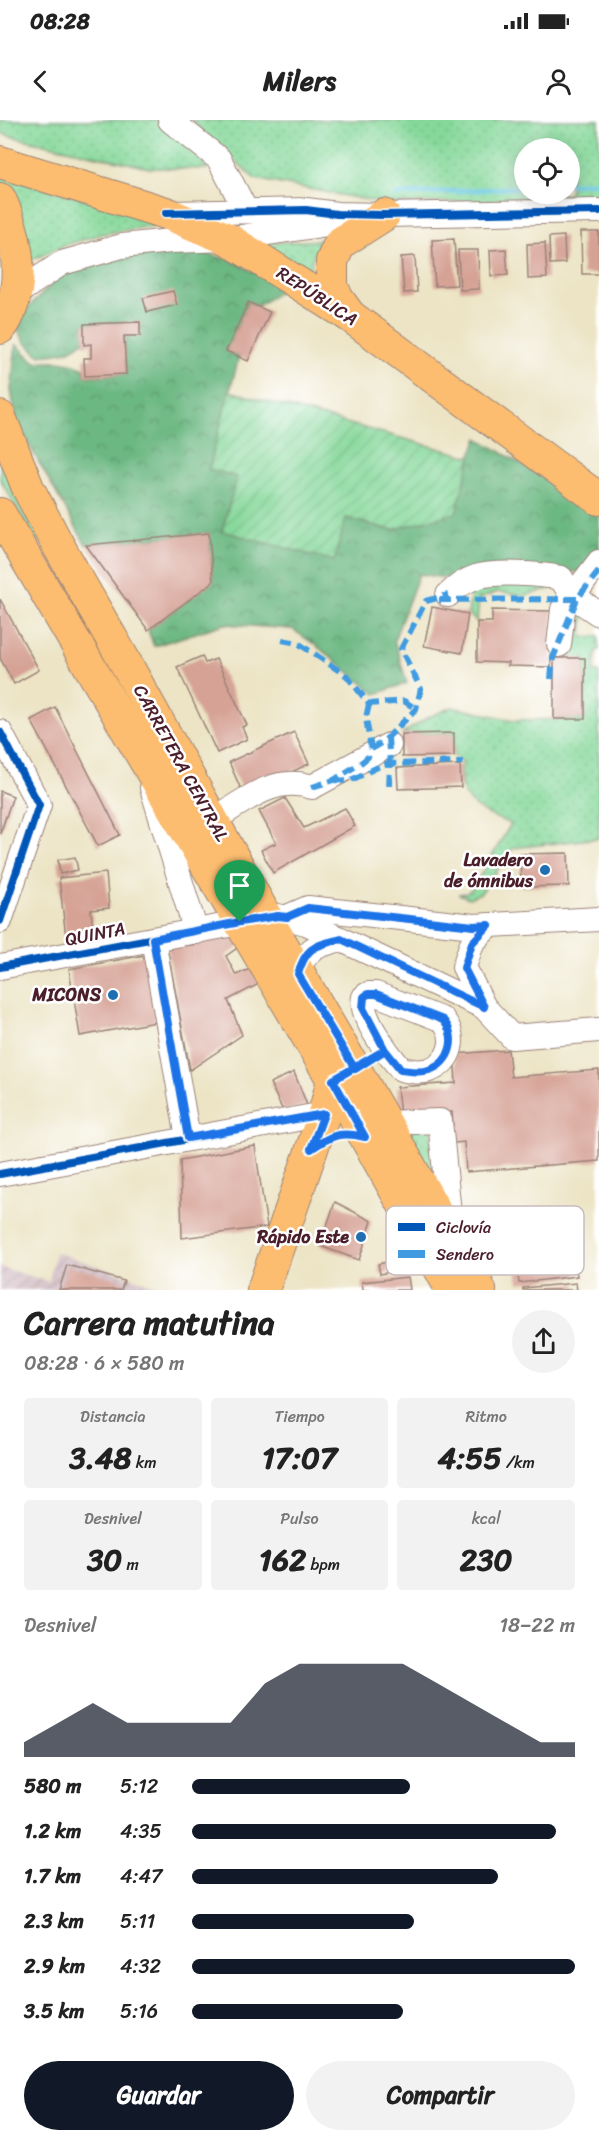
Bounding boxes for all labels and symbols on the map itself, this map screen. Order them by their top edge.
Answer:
street label: REPÚBLICA [270,258,364,334]
street label: CARRETERA CENTRAL [124,678,238,848]
place label: Lavadero de ómnibus [444,844,534,897]
pin [214,860,265,922]
marker: Lavadero de ómnibus [538,863,552,877]
street label: QUINTA [62,913,128,955]
place label: MICONS [31,979,102,1011]
marker: MICONS [106,988,120,1002]
legend [386,1206,584,1275]
text: Ciclovía [436,1213,491,1242]
place label: Rápido Este [256,1221,349,1253]
marker: Rápido Este [354,1230,368,1244]
text: Sendero [436,1240,494,1269]

